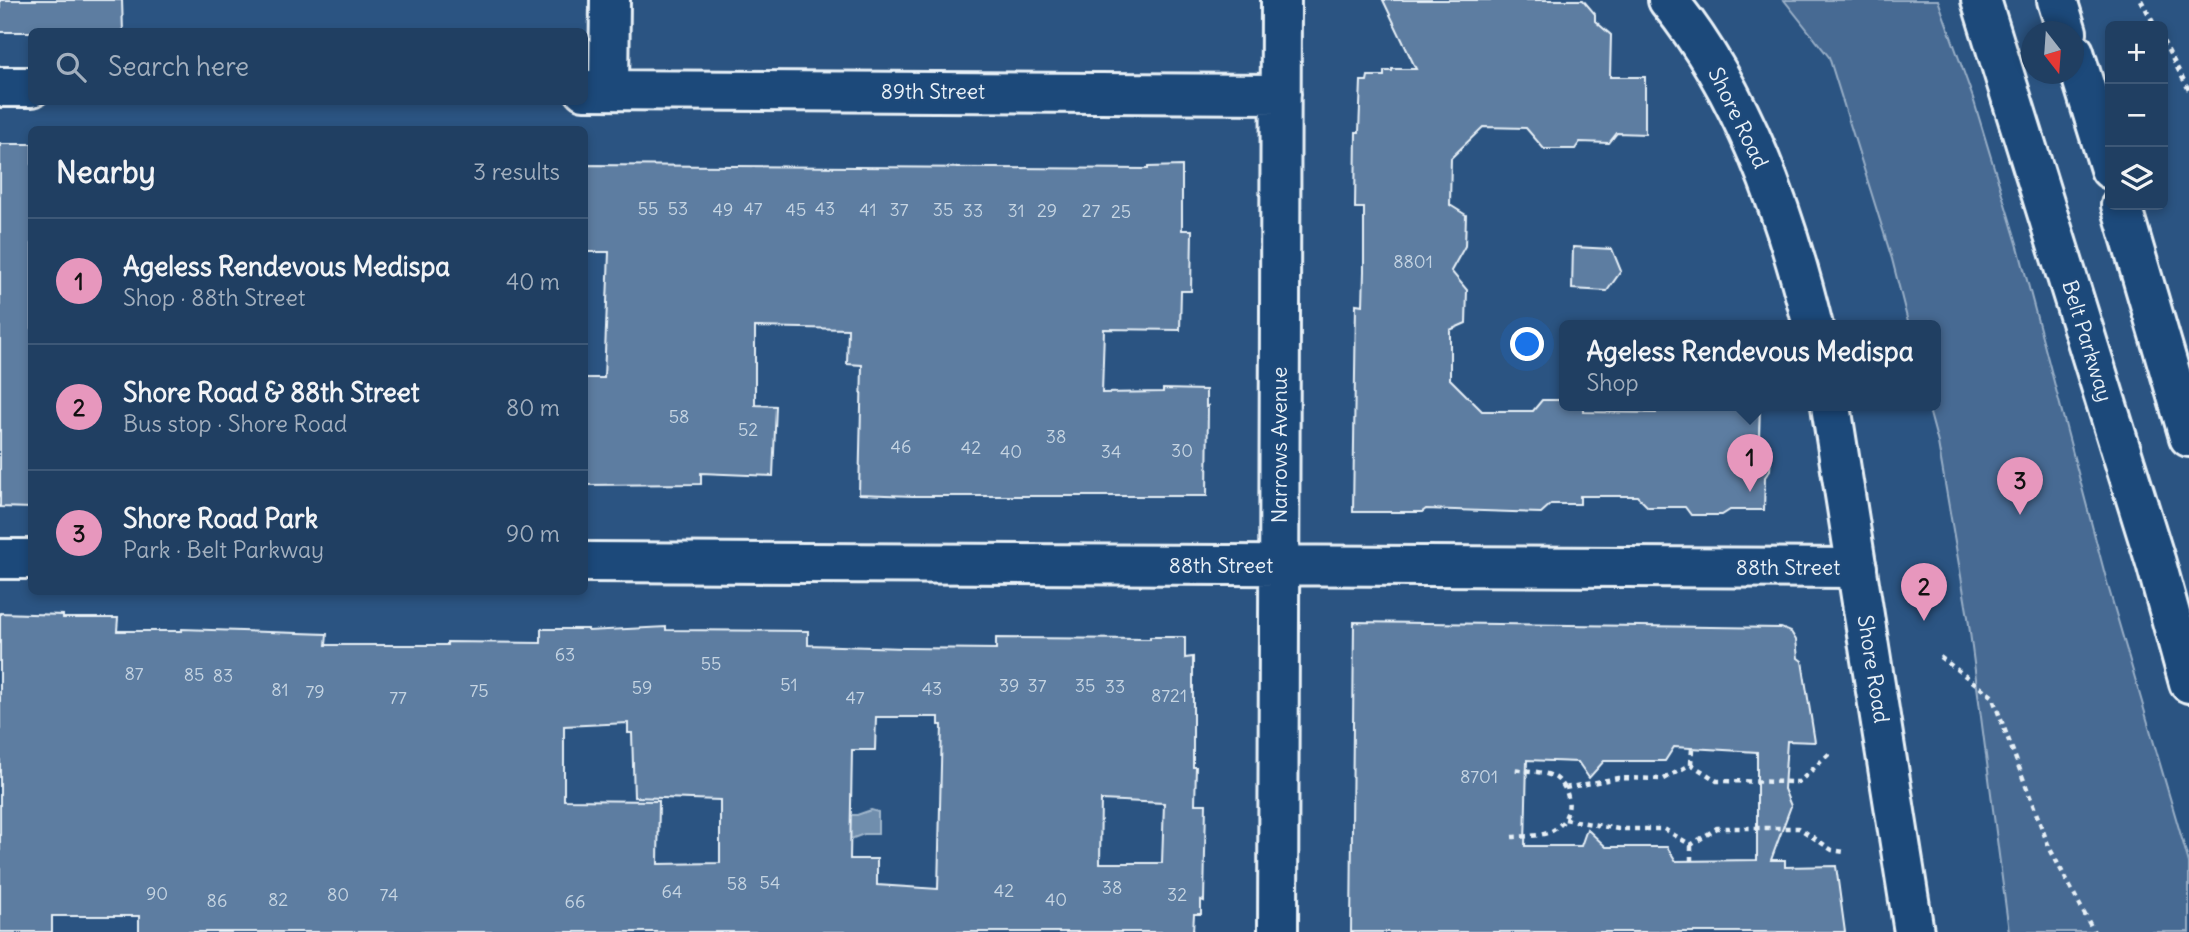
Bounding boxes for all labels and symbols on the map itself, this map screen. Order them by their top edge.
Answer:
north arrow [2021,21,2084,84]
street label: Shore Road [1702,63,1774,173]
street label: 89th Street [881,78,985,105]
house number: 55 [638,197,658,220]
house number: 53 [668,197,688,220]
house number: 47 [743,197,763,220]
house number: 43 [815,197,835,220]
house number: 49 [713,198,733,221]
house number: 45 [786,198,806,221]
house number: 41 [859,198,877,221]
house number: 37 [889,198,909,221]
house number: 35 [933,198,953,221]
house number: 33 [963,199,983,222]
house number: 31 [1007,199,1025,222]
house number: 29 [1037,199,1057,222]
house number: 27 [1082,199,1101,222]
house number: 25 [1111,200,1131,223]
house number: 8801 [1393,250,1433,273]
street label: Belt Parkway [2056,277,2119,405]
your location [1510,327,1544,361]
street label: Narrows Avenue [1266,367,1293,523]
house number: 58 [669,405,689,428]
house number: 52 [738,418,758,441]
house number: 38 [1046,425,1066,448]
pin: 1 [1727,434,1773,492]
house number: 46 [891,435,911,458]
house number: 42 [961,436,981,459]
house number: 30 [1171,439,1193,462]
house number: 40 [1000,440,1022,463]
house number: 34 [1101,440,1121,463]
pin: 3 [1997,457,2043,515]
street label: 88th Street [1169,552,1273,579]
street label: 88th Street [1736,554,1840,581]
pin: 2 [1901,563,1947,621]
street label: Shore Road [1852,613,1895,725]
house number: 63 [555,643,575,666]
house number: 55 [701,652,721,675]
house number: 87 [124,662,144,685]
house number: 85 [184,663,204,686]
house number: 83 [213,664,233,687]
house number: 51 [780,673,798,696]
house number: 39 [999,674,1019,697]
house number: 37 [1027,674,1047,697]
house number: 35 [1075,674,1095,697]
house number: 33 [1105,675,1125,698]
house number: 59 [632,676,652,699]
house number: 43 [922,677,942,700]
house number: 81 [271,678,289,701]
house number: 75 [469,679,489,702]
house number: 79 [305,680,325,703]
house number: 8721 [1151,684,1187,707]
house number: 77 [389,686,407,709]
house number: 47 [845,686,865,709]
house number: 8701 [1460,765,1498,788]
house number: 54 [760,871,780,894]
house number: 58 [727,872,747,895]
house number: 38 [1102,876,1122,899]
house number: 42 [994,879,1014,902]
house number: 64 [662,880,682,903]
house number: 90 [146,882,168,905]
house number: 80 [327,883,349,906]
house number: 74 [380,883,398,906]
house number: 32 [1167,883,1187,906]
house number: 82 [268,888,288,911]
house number: 40 [1045,888,1067,911]
house number: 86 [207,889,227,912]
house number: 66 [565,890,585,913]

